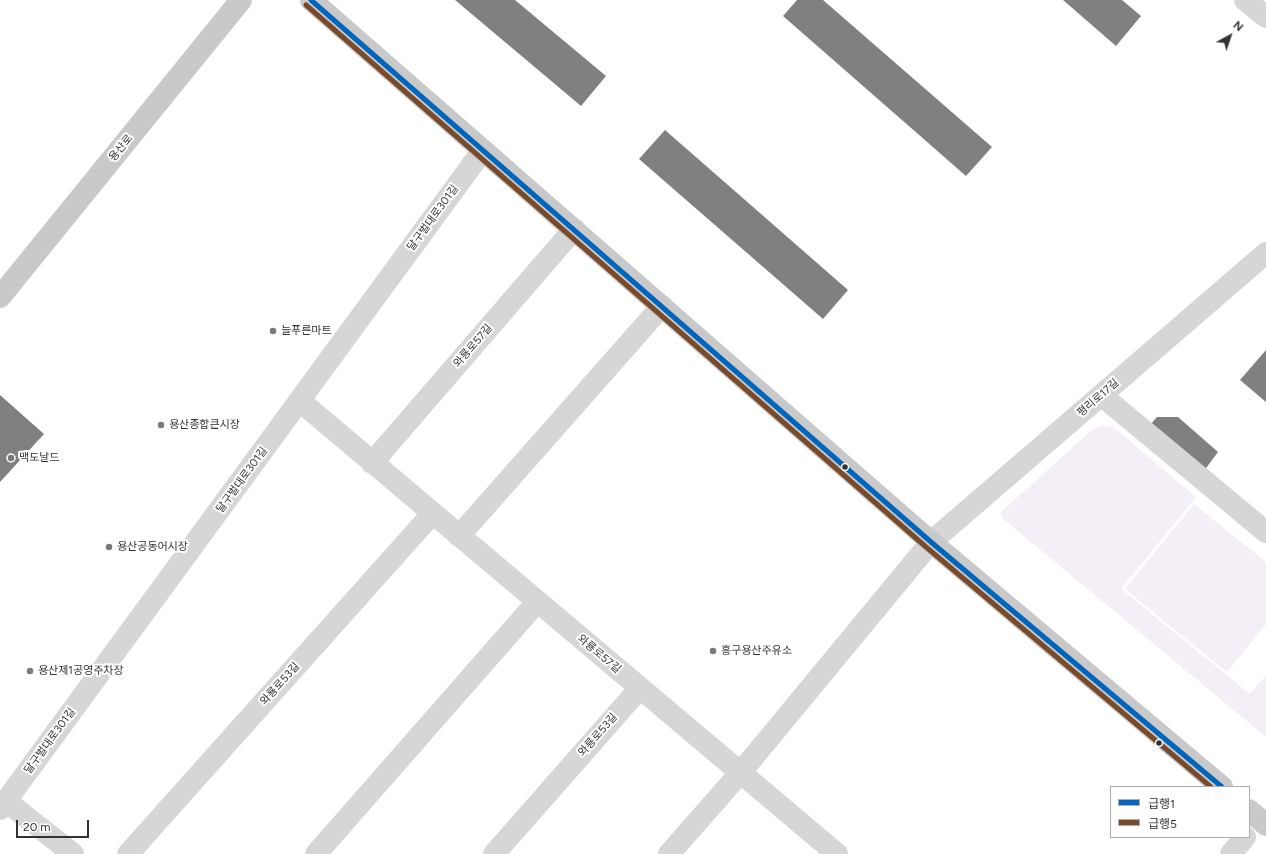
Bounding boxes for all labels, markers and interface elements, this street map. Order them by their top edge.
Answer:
north arrow [1210,16,1250,56]
text: N [1231,19,1245,34]
street label: 용산로 [106,132,136,164]
street label: 달구벌대로301길 [405,182,461,254]
street label: 와룡로57길 [451,322,495,370]
place label: 늘푸른마트 [281,324,332,338]
marker: 늘푸른마트 [268,326,278,336]
street label: 평리로17길 [1074,376,1122,420]
place label: 용산종합큰시장 [169,418,240,432]
marker: 용산종합큰시장 [156,420,166,430]
street label: 달구벌대로301길 [214,444,270,516]
place label: 맥도날드 [19,451,59,465]
marker: 맥도날드 [6,453,16,463]
unlabelled marker [840,462,850,472]
place label: 용산공동어시장 [117,540,188,554]
marker: 용산공동어시장 [104,542,114,552]
street label: 와룡로57길 [575,632,623,676]
place label: 흥구용산주유소 [721,644,792,658]
marker: 흥구용산주유소 [708,646,718,656]
street label: 와룡로53길 [257,660,303,708]
place label: 용산제1공영주차장 [38,664,124,678]
marker: 용산제1공영주차장 [25,666,35,676]
street label: 달구벌대로301길 [22,705,78,777]
street label: 와룡로53길 [576,711,620,759]
unlabelled marker [1154,738,1164,748]
legend [1110,786,1250,838]
text: 급행1 [1148,797,1175,811]
scale bar [18,812,91,838]
text: 급행5 [1148,817,1177,831]
text: 20 m [23,820,51,834]

